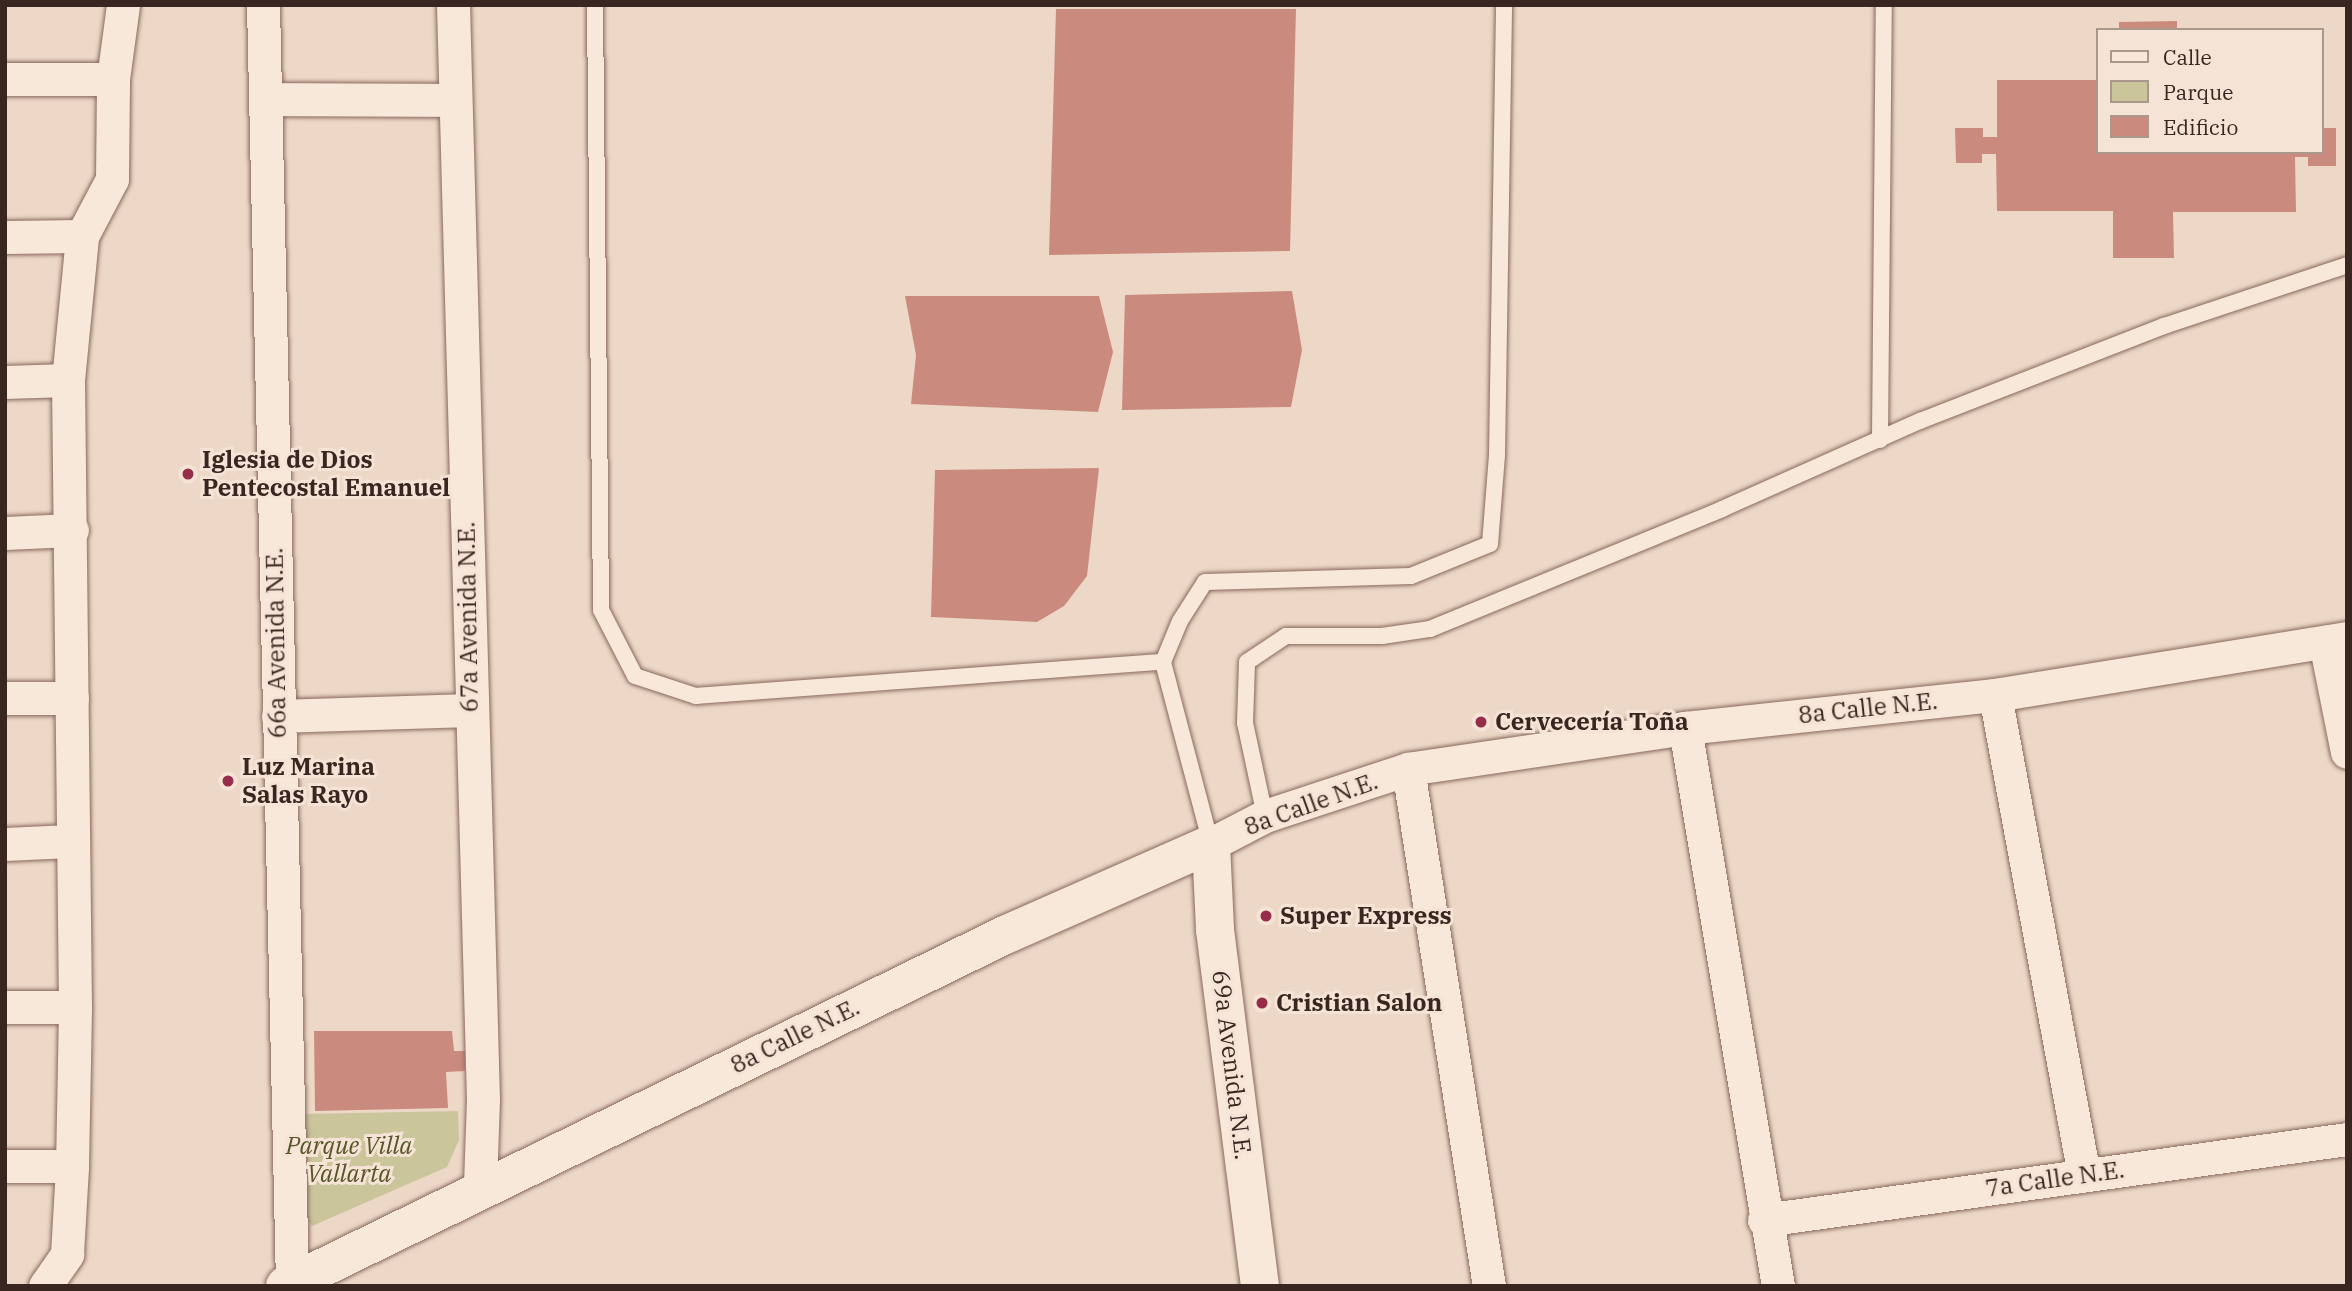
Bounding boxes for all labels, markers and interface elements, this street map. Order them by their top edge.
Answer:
legend [2096,28,2324,154]
text: Calle [2163,43,2212,71]
text: Parque [2163,78,2233,106]
text: Edificio [2163,113,2238,141]
place label: Iglesia de Dios Pentecostal Emanuel [202,446,450,502]
marker: Iglesia de Dios Pentecostal Emanuel [180,466,196,482]
street label: 67a Avenida N.E. [452,521,484,713]
street label: 66a Avenida N.E. [260,547,292,739]
street label: 8a Calle N.E. [1797,686,1939,730]
place label: Cervecería Toña [1495,708,1689,736]
marker: Cervecería Toña [1473,714,1489,730]
place label: Luz Marina Salas Rayo [242,753,375,809]
street label: 8a Calle N.E. [1240,766,1382,842]
marker: Luz Marina Salas Rayo [220,773,236,789]
place label: Super Express [1280,902,1452,930]
marker: Super Express [1258,908,1274,924]
street label: 69a Avenida N.E. [1206,969,1258,1161]
place label: Cristian Salon [1276,989,1442,1017]
street label: 8a Calle N.E. [726,992,864,1080]
marker: Cristian Salon [1254,995,1270,1011]
park label: Parque Villa Vallarta [286,1132,412,1188]
street label: 7a Calle N.E. [1984,1155,2126,1203]

